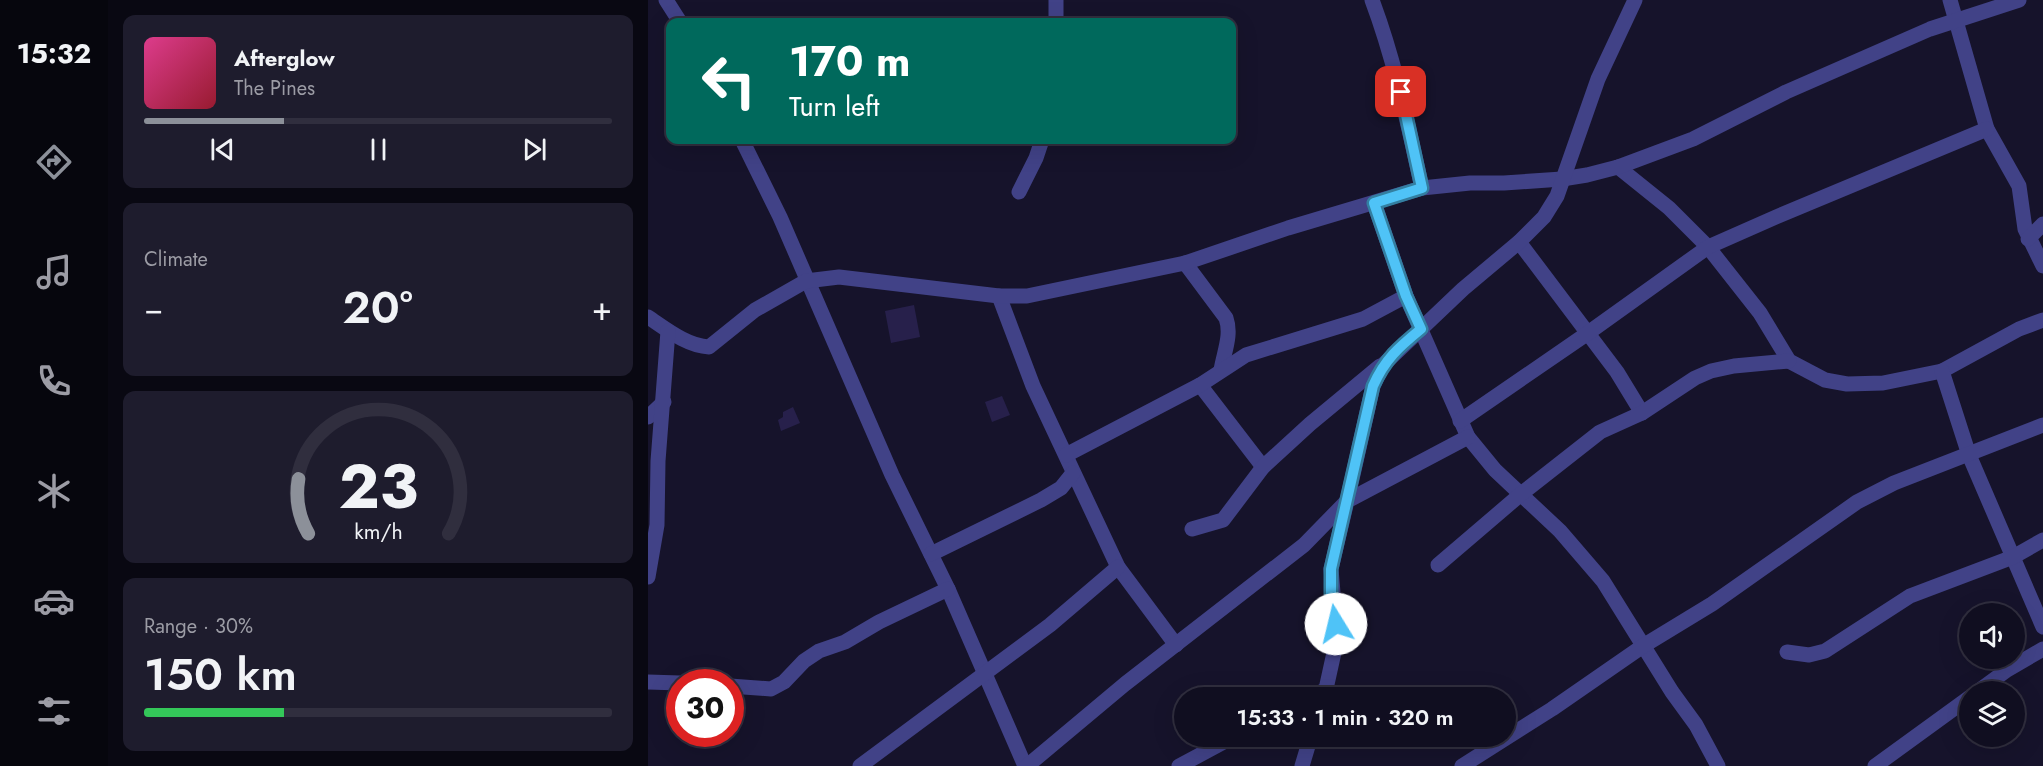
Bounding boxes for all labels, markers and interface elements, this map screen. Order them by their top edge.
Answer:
text: 170 m [789,31,911,92]
text: 15:32 [17,34,91,73]
text: Afterglow [234,42,335,74]
icon: left [690,42,768,120]
pin [1375,66,1426,117]
text: The Pines [234,74,315,103]
icon: arrive [1384,75,1417,108]
text: Turn left [789,87,879,126]
icon: previous [206,133,239,166]
icon: pause [362,133,395,166]
icon: next [518,133,551,166]
icon: directions [33,141,75,183]
text: Climate [144,245,208,274]
icon: music [33,251,75,293]
text: 20° [342,275,413,340]
text: − [144,285,163,332]
text: + [592,285,612,332]
icon: phone [33,360,75,402]
text: 23 [338,441,418,531]
icon: climate [33,470,75,512]
text: km/h [354,516,402,547]
icon: car [33,580,75,622]
position arrow [1304,592,1368,656]
map controls [1959,603,2025,747]
button: sound [1959,603,2025,669]
text: Range · 30% [144,612,253,641]
text: 150 km [144,642,297,707]
speed limit sign: 30 [666,669,744,747]
button: layers [1959,681,2025,747]
icon: filters [33,690,75,732]
text: 15:33 · 1 min · 320 m [1237,701,1453,733]

